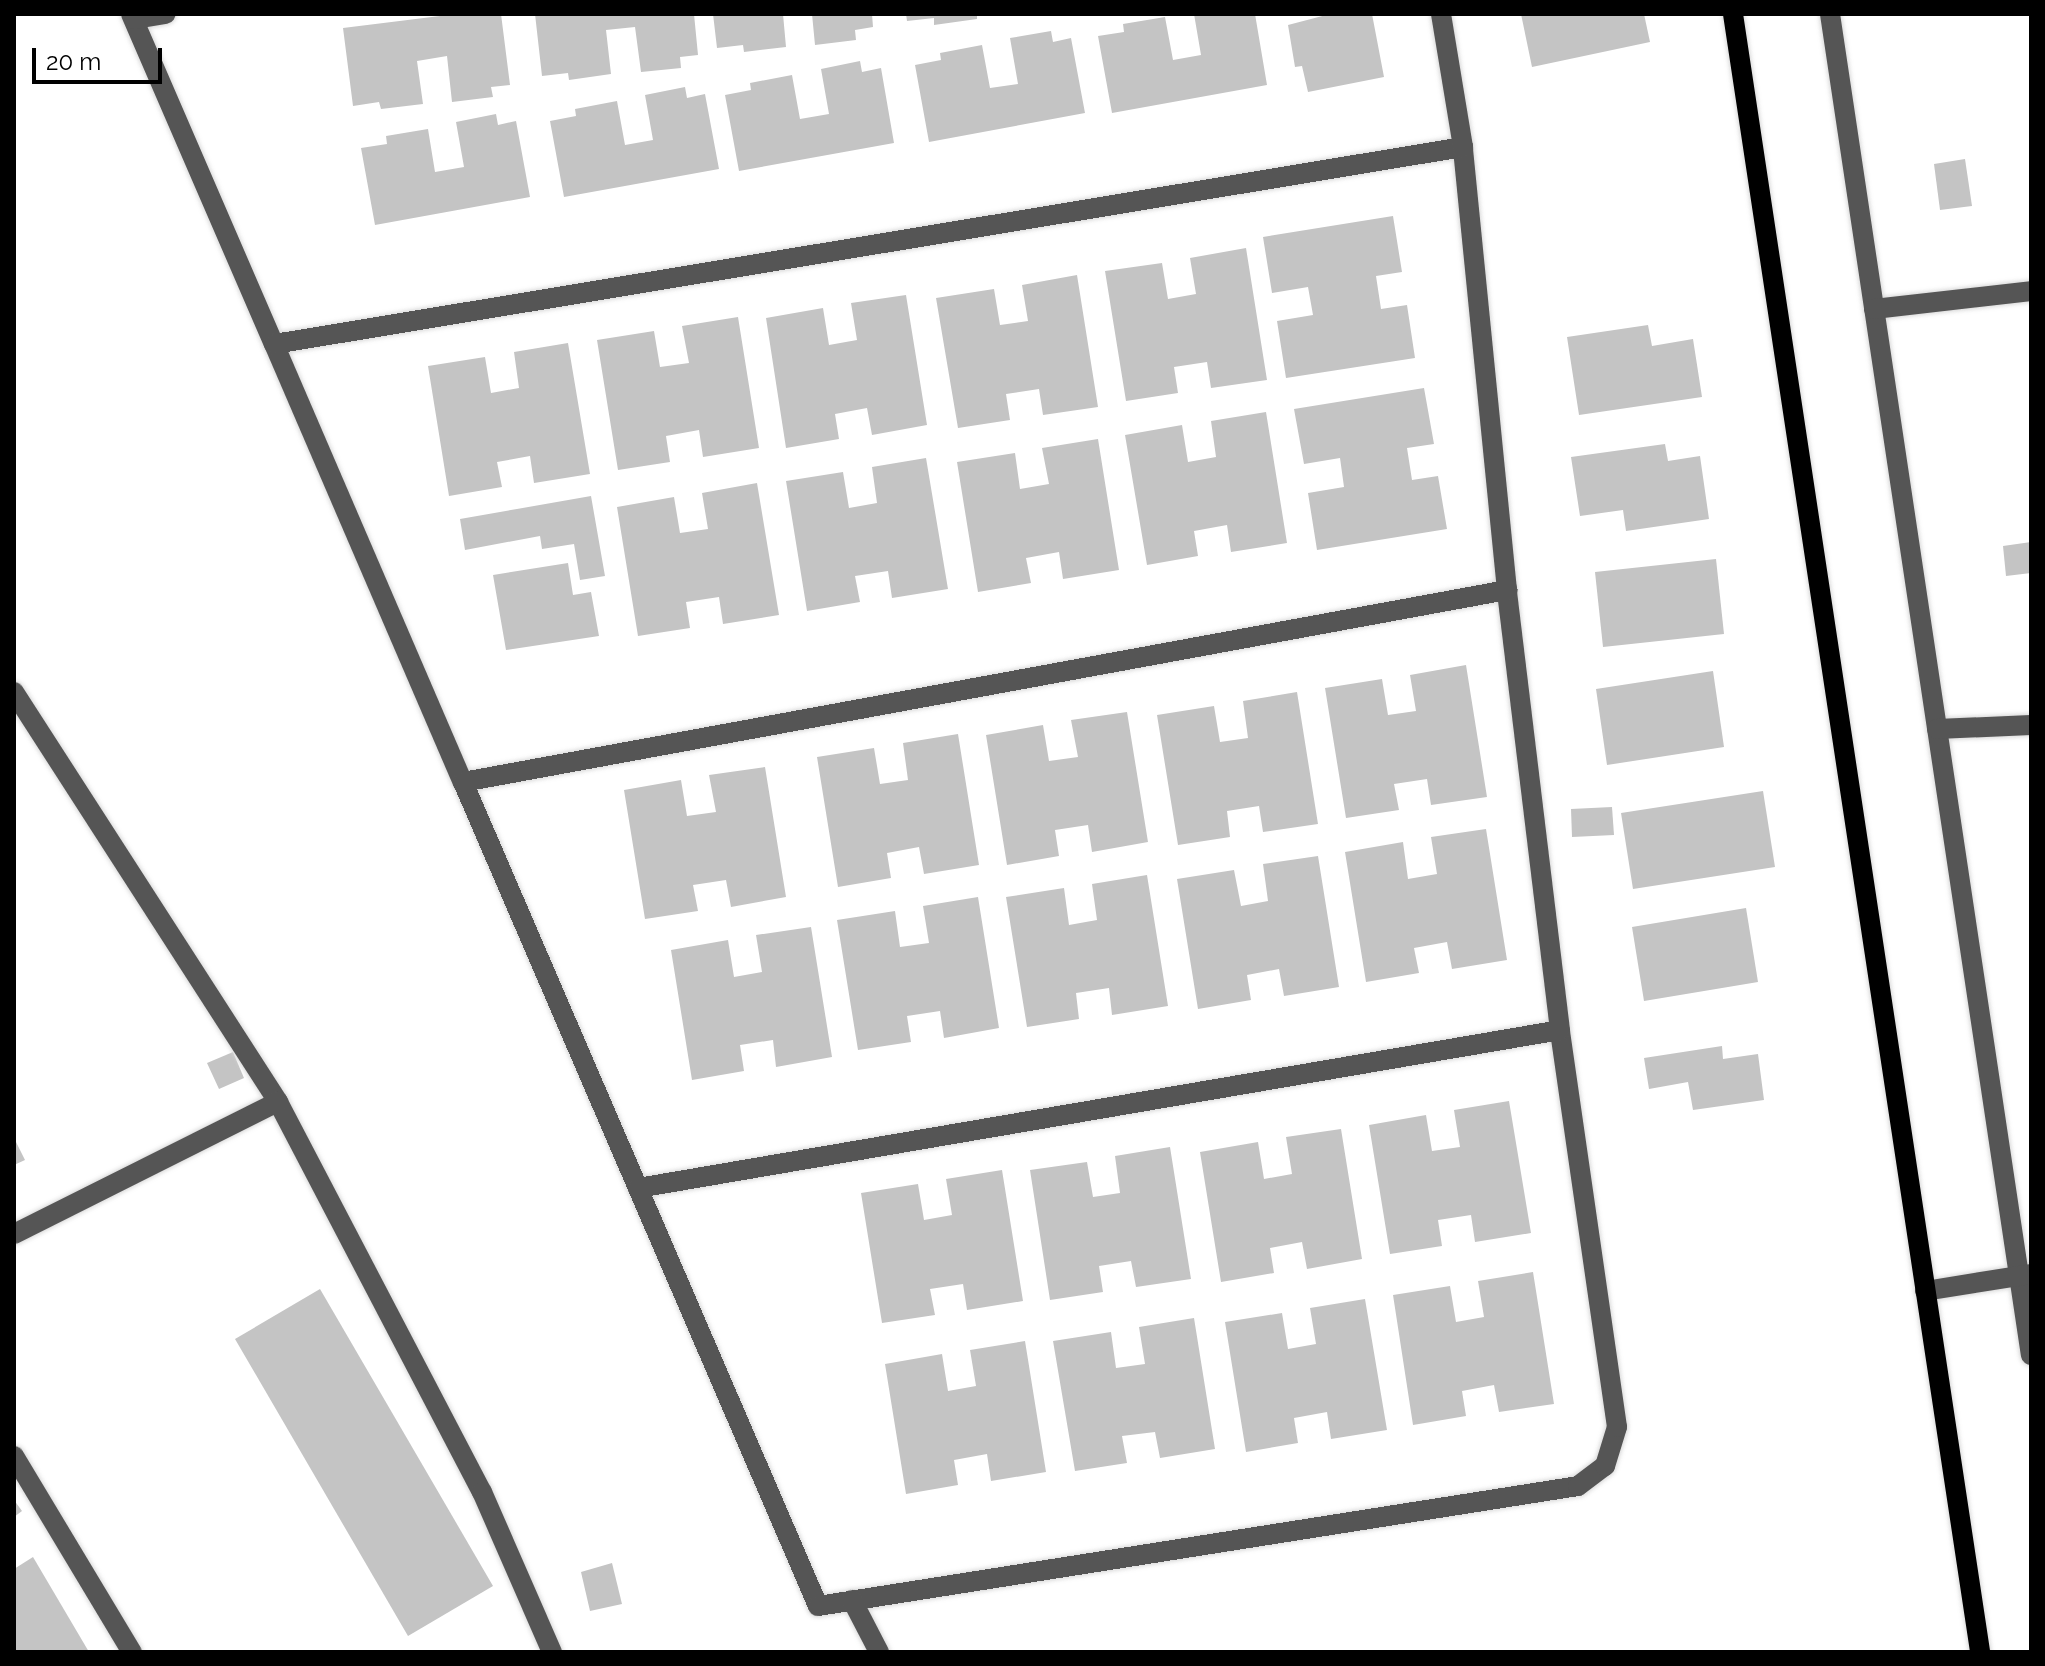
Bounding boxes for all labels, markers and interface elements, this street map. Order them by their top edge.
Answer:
scale bar [36,32,166,82]
text: 20 m [46,47,101,76]

